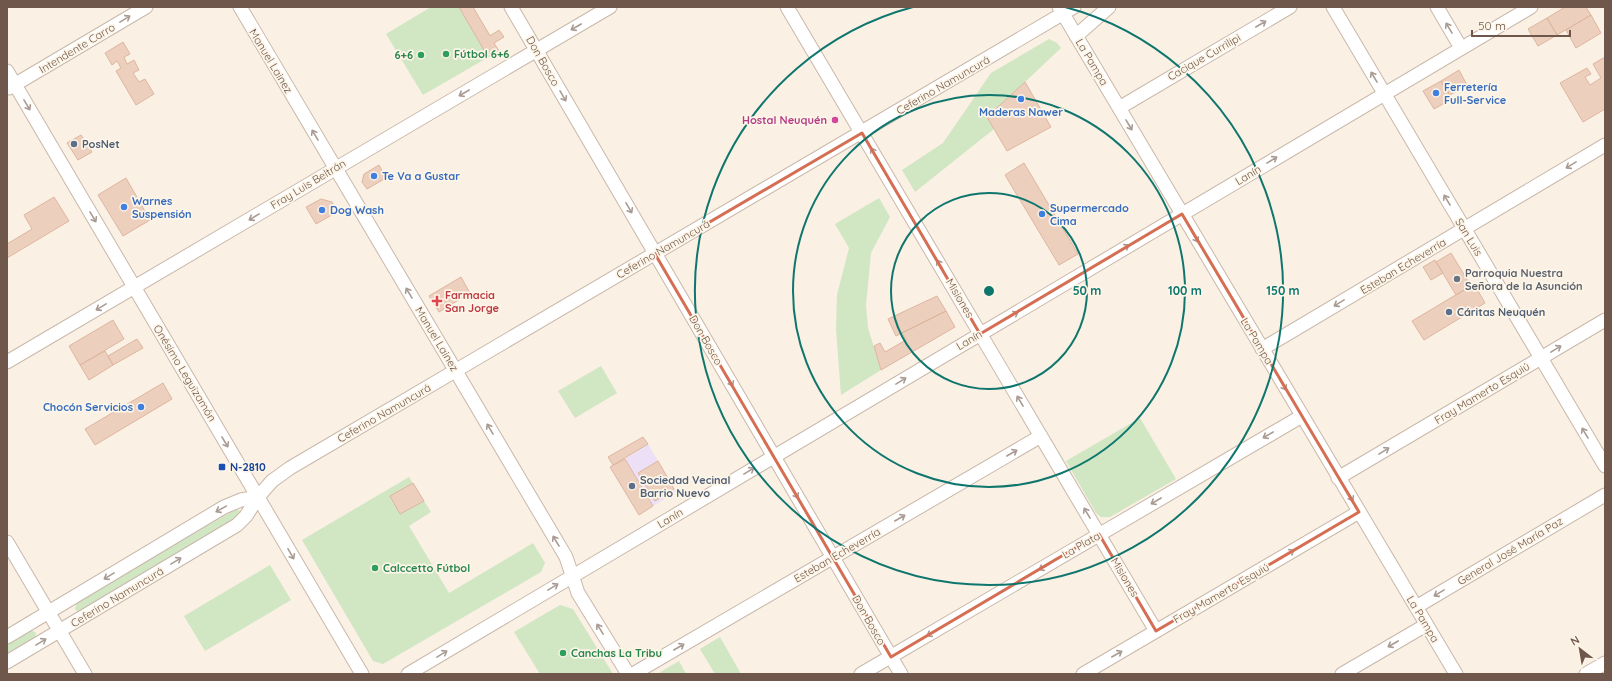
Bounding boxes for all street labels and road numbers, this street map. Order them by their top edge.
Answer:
street label: Intendente Carro [36,20,118,76]
street label: Manuel Lainez [246,26,296,96]
street label: Cacique Currilipi [1165,30,1243,84]
street label: Don Bosco [523,34,563,89]
street label: La Pampa [1073,36,1111,88]
street label: Ceferino Namuncurá [894,52,992,118]
street label: Fray Luis Beltrán [268,156,348,212]
street label: Lanín [1233,162,1263,188]
street label: San Luis [1452,215,1486,259]
street label: Ceferino Namuncurá [614,216,712,282]
street label: Esteban Echeverría [1357,235,1449,297]
street label: Misiones [943,276,977,320]
street label: Manuel Lainez [412,304,462,374]
street label: Don Bosco [686,313,726,368]
street label: La Pampa [1238,315,1276,367]
street label: Onésimo Leguizamón [151,322,219,424]
street label: Lanín [954,327,984,353]
street label: Fray Mamerto Esquiú [1432,359,1532,427]
street label: Ceferino Namuncurá [335,380,433,446]
street label: Lanín [655,505,685,531]
street label: General José María Paz [1455,514,1565,588]
street label: Esteban Echeverría [791,524,883,586]
street label: La Plata [1059,529,1103,561]
street label: Misiones [1108,555,1142,599]
street label: Fray Mamerto Esquiú [1170,560,1272,626]
street label: Ceferino Namuncurá [68,564,166,630]
street label: Don Bosco [849,593,889,648]
street label: La Pampa [1404,593,1442,645]

